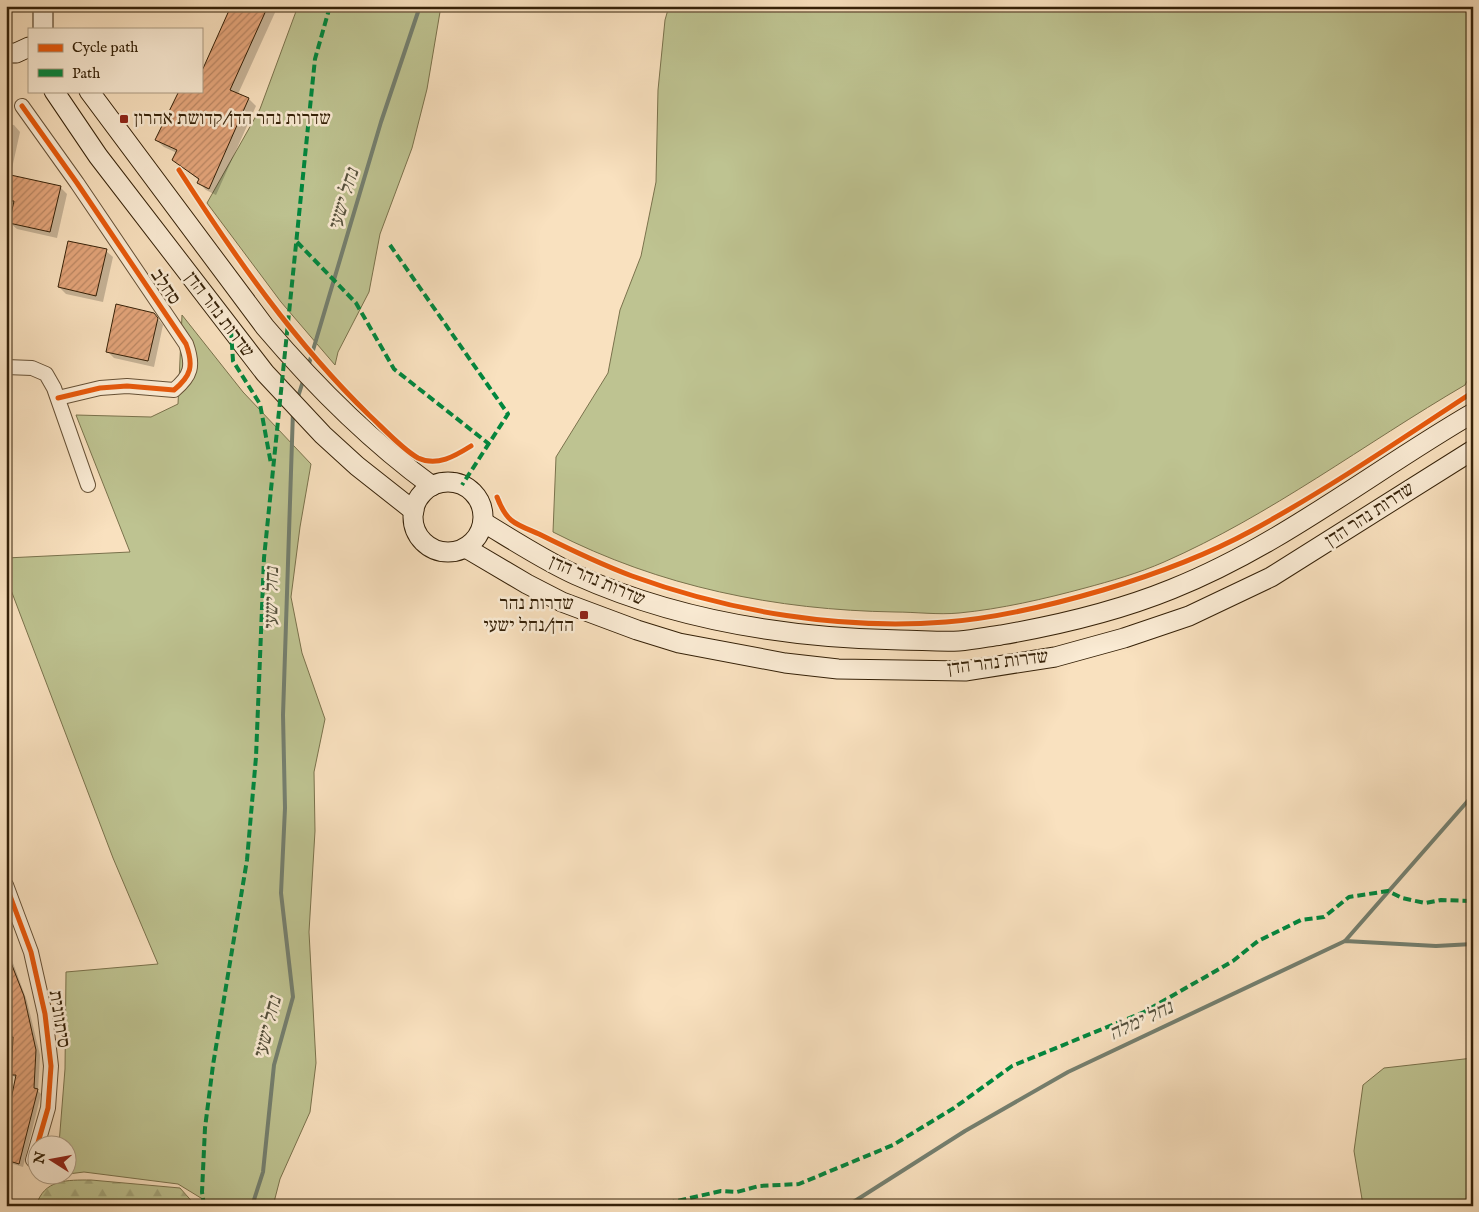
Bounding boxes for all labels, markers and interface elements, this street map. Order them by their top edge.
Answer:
legend [28,28,202,92]
text: Cycle path [72,38,138,57]
text: Path [72,64,100,83]
place label: שדרות נהר הדן/קדושת אהרון [134,107,331,131]
marker: שדרות נהר הדן/קדושת אהרון [118,113,130,125]
water label: נחל ישעי [323,164,366,234]
street label: סחלב [144,264,186,310]
street label: שדרות נהר הדן [179,267,259,363]
street label: שדרות נהר הדן [1321,477,1419,553]
street label: שדרות נהר הדן [545,550,649,612]
water label: נחל ישעי [259,565,285,631]
place label: שדרות נהר הדן/נחל ישעי [483,592,574,638]
marker: שדרות נהר הדן/נחל ישעי [578,609,590,621]
street label: שדרות נהר הדן [946,645,1050,681]
street label: סיתוונית [43,988,75,1050]
water label: נחל ישעי [248,993,288,1062]
water label: נחל ימלה [1105,995,1178,1047]
north arrow [28,1134,78,1184]
text: N [30,1150,50,1166]

